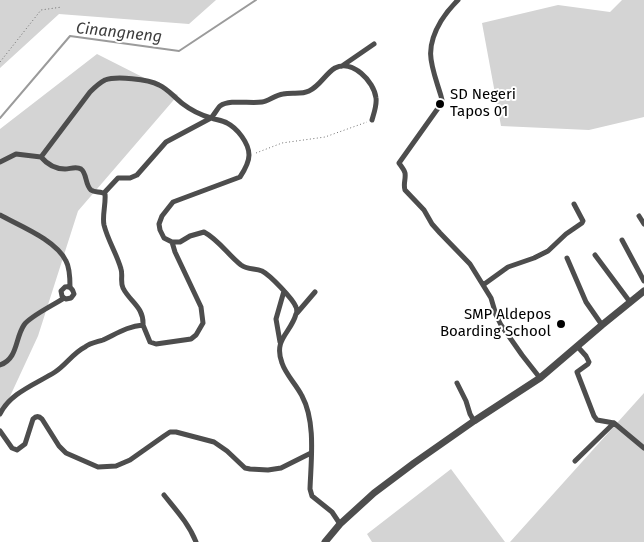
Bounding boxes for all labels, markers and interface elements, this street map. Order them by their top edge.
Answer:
water label: Cinangneng [75,19,163,47]
place label: SD Negeri Tapos 01 [450,86,516,121]
marker: SD Negeri Tapos 01 [434,98,446,110]
place label: SMP Aldepos Boarding School [440,306,551,341]
marker: SMP Aldepos Boarding School [555,318,567,330]

